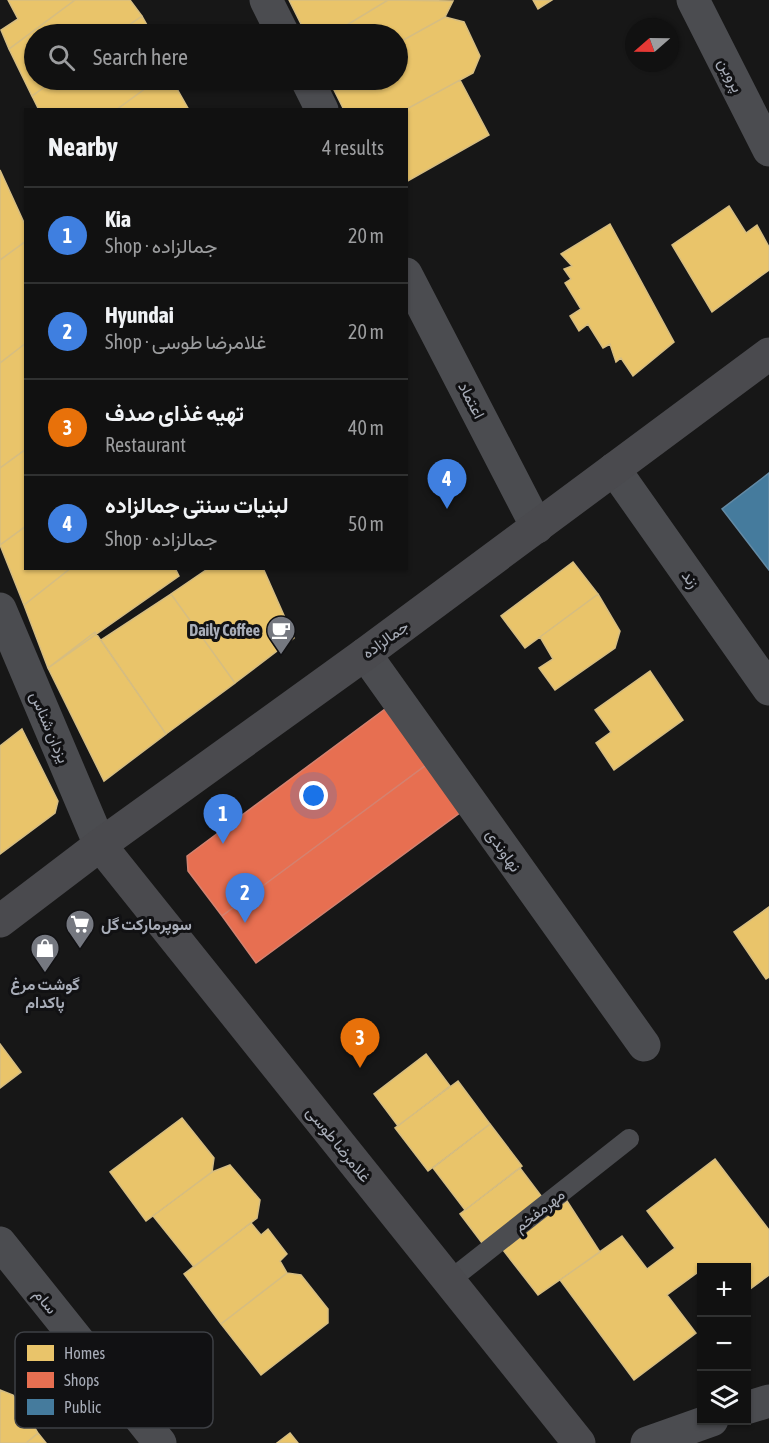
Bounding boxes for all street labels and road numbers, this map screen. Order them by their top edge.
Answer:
street label: پروین [712,55,747,96]
street label: اعتماد [455,379,489,421]
street label: زند [677,567,703,592]
street label: جمالزاده [358,616,413,663]
street label: یزدان شناس [25,689,73,766]
street label: نهاوندی [481,825,525,876]
street label: غلامرضا طوسی [302,1103,375,1187]
street label: مهرمفخم [510,1185,569,1237]
street label: سام [29,1285,61,1318]

